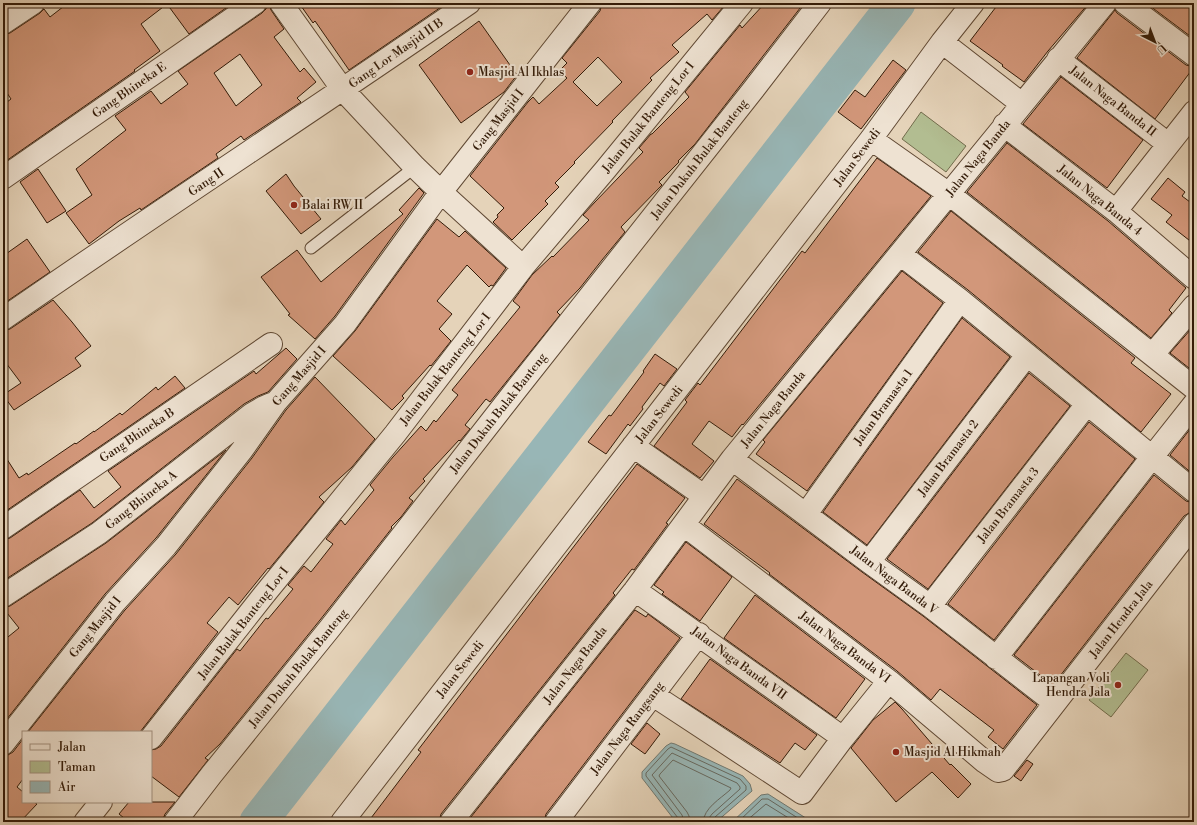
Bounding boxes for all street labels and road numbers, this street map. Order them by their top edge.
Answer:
street label: Gang Lor Masjid II B [346,15,447,92]
street label: Jalan Bulak Banteng Lor I [598,58,698,177]
street label: Gang Bhineka E [89,59,169,122]
street label: Jalan Naga Banda II [1065,62,1159,140]
street label: Gang Masjid I [470,86,527,154]
street label: Jalan Dukuh Bulak Banteng [647,96,752,223]
street label: Jalan Naga Banda [942,116,1015,201]
street label: Jalan Sewedi [830,125,884,190]
street label: Jalan Naga Banda 4 [1054,161,1145,239]
street label: Gang II [186,165,227,200]
street label: Jalan Bulak Banteng Lor I [396,310,494,429]
street label: Gang Masjid I [269,343,330,409]
street label: Jalan Dukuh Bulak Banteng [446,350,551,477]
street label: Jalan Bramasta 1 [850,366,916,449]
street label: Jalan Naga Banda [737,367,810,452]
street label: Jalan Sewedi [632,383,686,447]
street label: Gang Bhineka B [97,405,178,466]
street label: Jalan Bramasta 2 [914,417,982,500]
street label: Jalan Bramasta 3 [974,464,1043,547]
street label: Gang Bhineka A [102,467,181,533]
street label: Jalan Naga Banda V [846,542,941,618]
street label: Jalan Bulak Banteng Lor I [194,564,292,683]
street label: Jalan Hendra Jala [1086,577,1157,662]
street label: Gang Masjid I [66,593,125,661]
street label: Jalan Dukuh Bulak Banteng [245,605,351,732]
street label: Jalan Naga Banda VI [795,608,894,687]
street label: Jalan Naga Banda [540,623,611,708]
street label: Jalan Naga Banda VII [687,623,790,703]
street label: Jalan Sewedi [433,638,487,702]
street label: Jalan Naga Rangsang [587,678,668,779]

